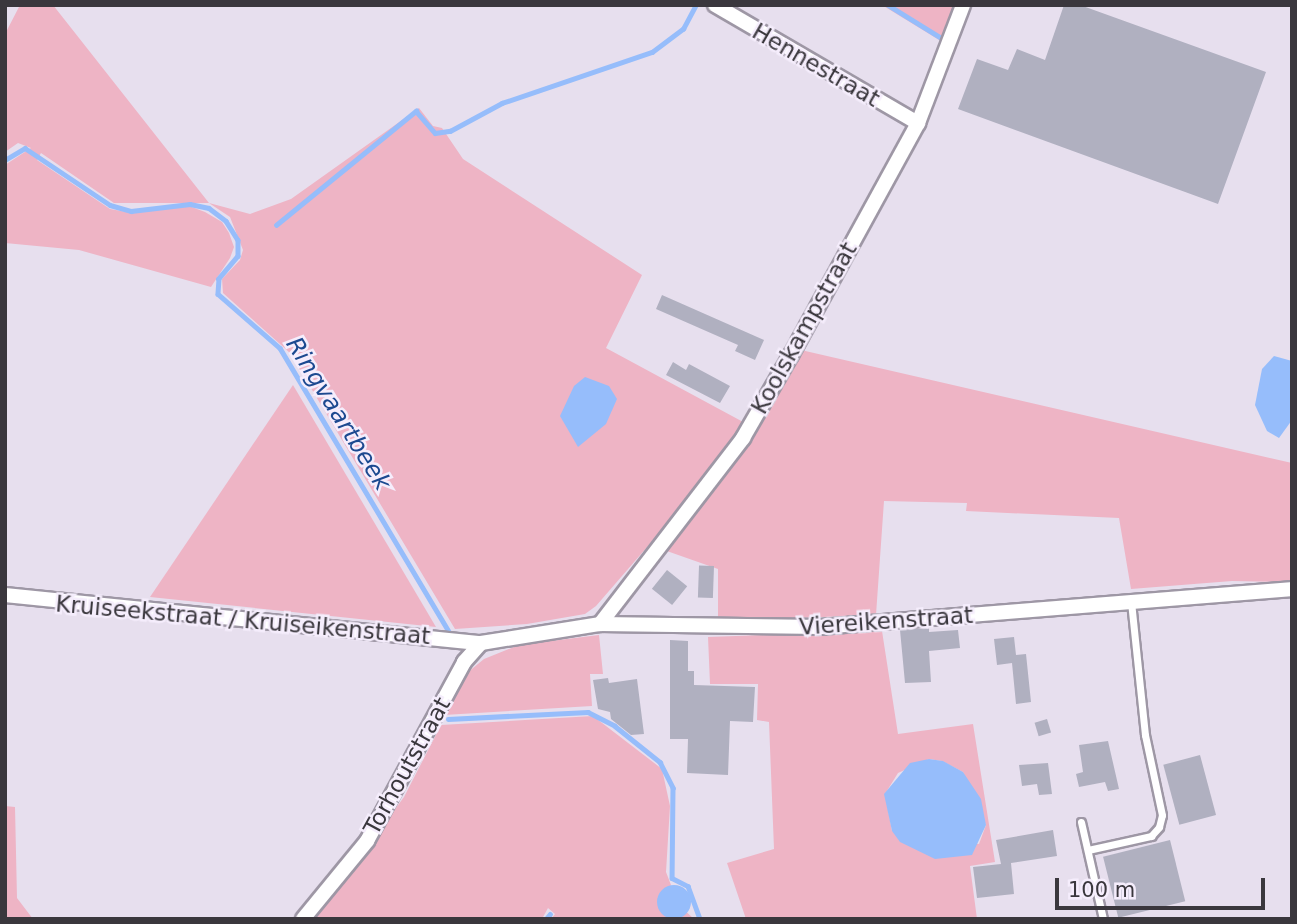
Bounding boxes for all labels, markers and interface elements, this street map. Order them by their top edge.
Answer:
street label: Hennestraat [747,17,885,113]
street label: Koolskampstraat [745,237,863,419]
water label: Ringvaartbeek [279,332,397,496]
street label: Kruiseekstraat / Kruiseikenstraat [54,590,432,650]
street label: Viereikenstraat [798,601,974,641]
street label: Torhoutstraat [358,692,456,840]
scale bar [1059,864,1269,908]
text: 100 m [1068,878,1135,902]

